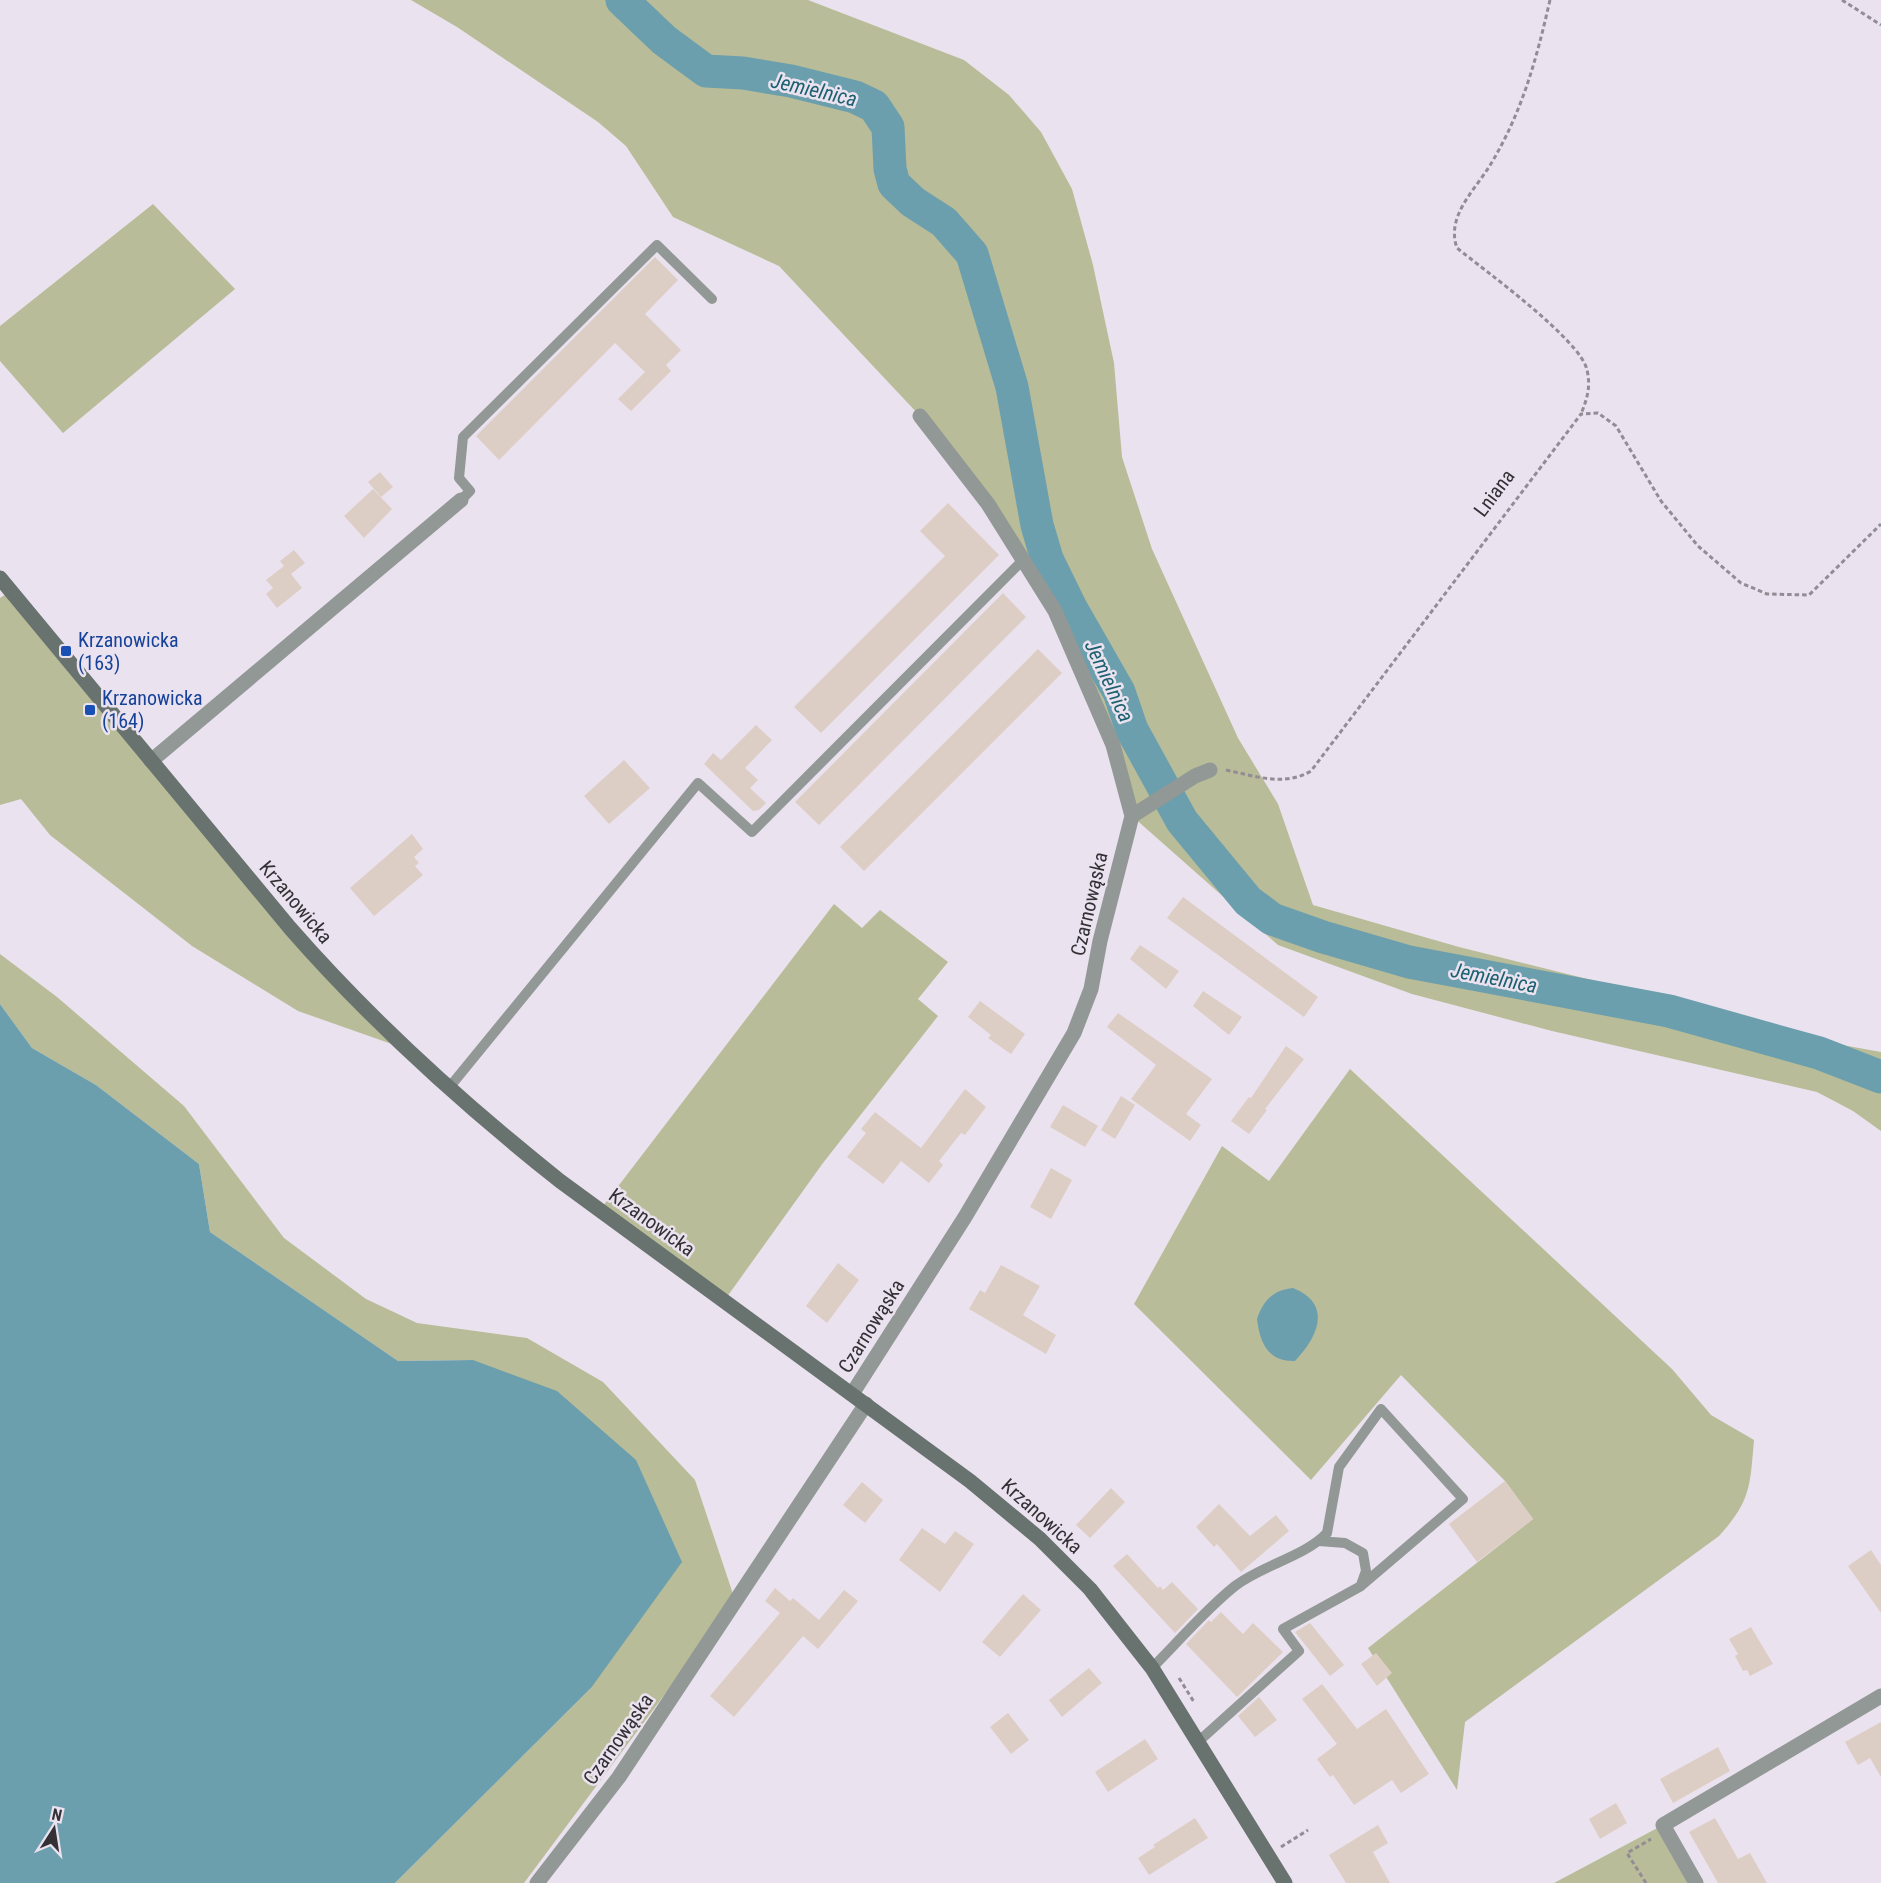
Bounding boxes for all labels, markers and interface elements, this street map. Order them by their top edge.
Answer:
water label: Jemielnica [769,68,859,112]
street label: Lniana [1469,465,1519,521]
place label: Krzanowicka (163) [78,628,179,675]
water label: Jemielnica [1080,636,1138,726]
marker: Krzanowicka (163) [59,644,73,658]
place label: Krzanowicka (164) [102,686,203,733]
marker: Krzanowicka (164) [83,703,97,717]
street label: Czarnowąska [1065,850,1113,958]
street label: Krzanowicka [255,856,337,948]
water label: Jemielnica [1449,958,1539,998]
street label: Krzanowicka [604,1183,700,1261]
street label: Czarnowąska [833,1275,909,1377]
street label: Krzanowicka [997,1473,1087,1559]
street label: Czarnowąska [578,1689,658,1789]
north arrow [24,1799,84,1859]
text: N [50,1805,64,1825]

